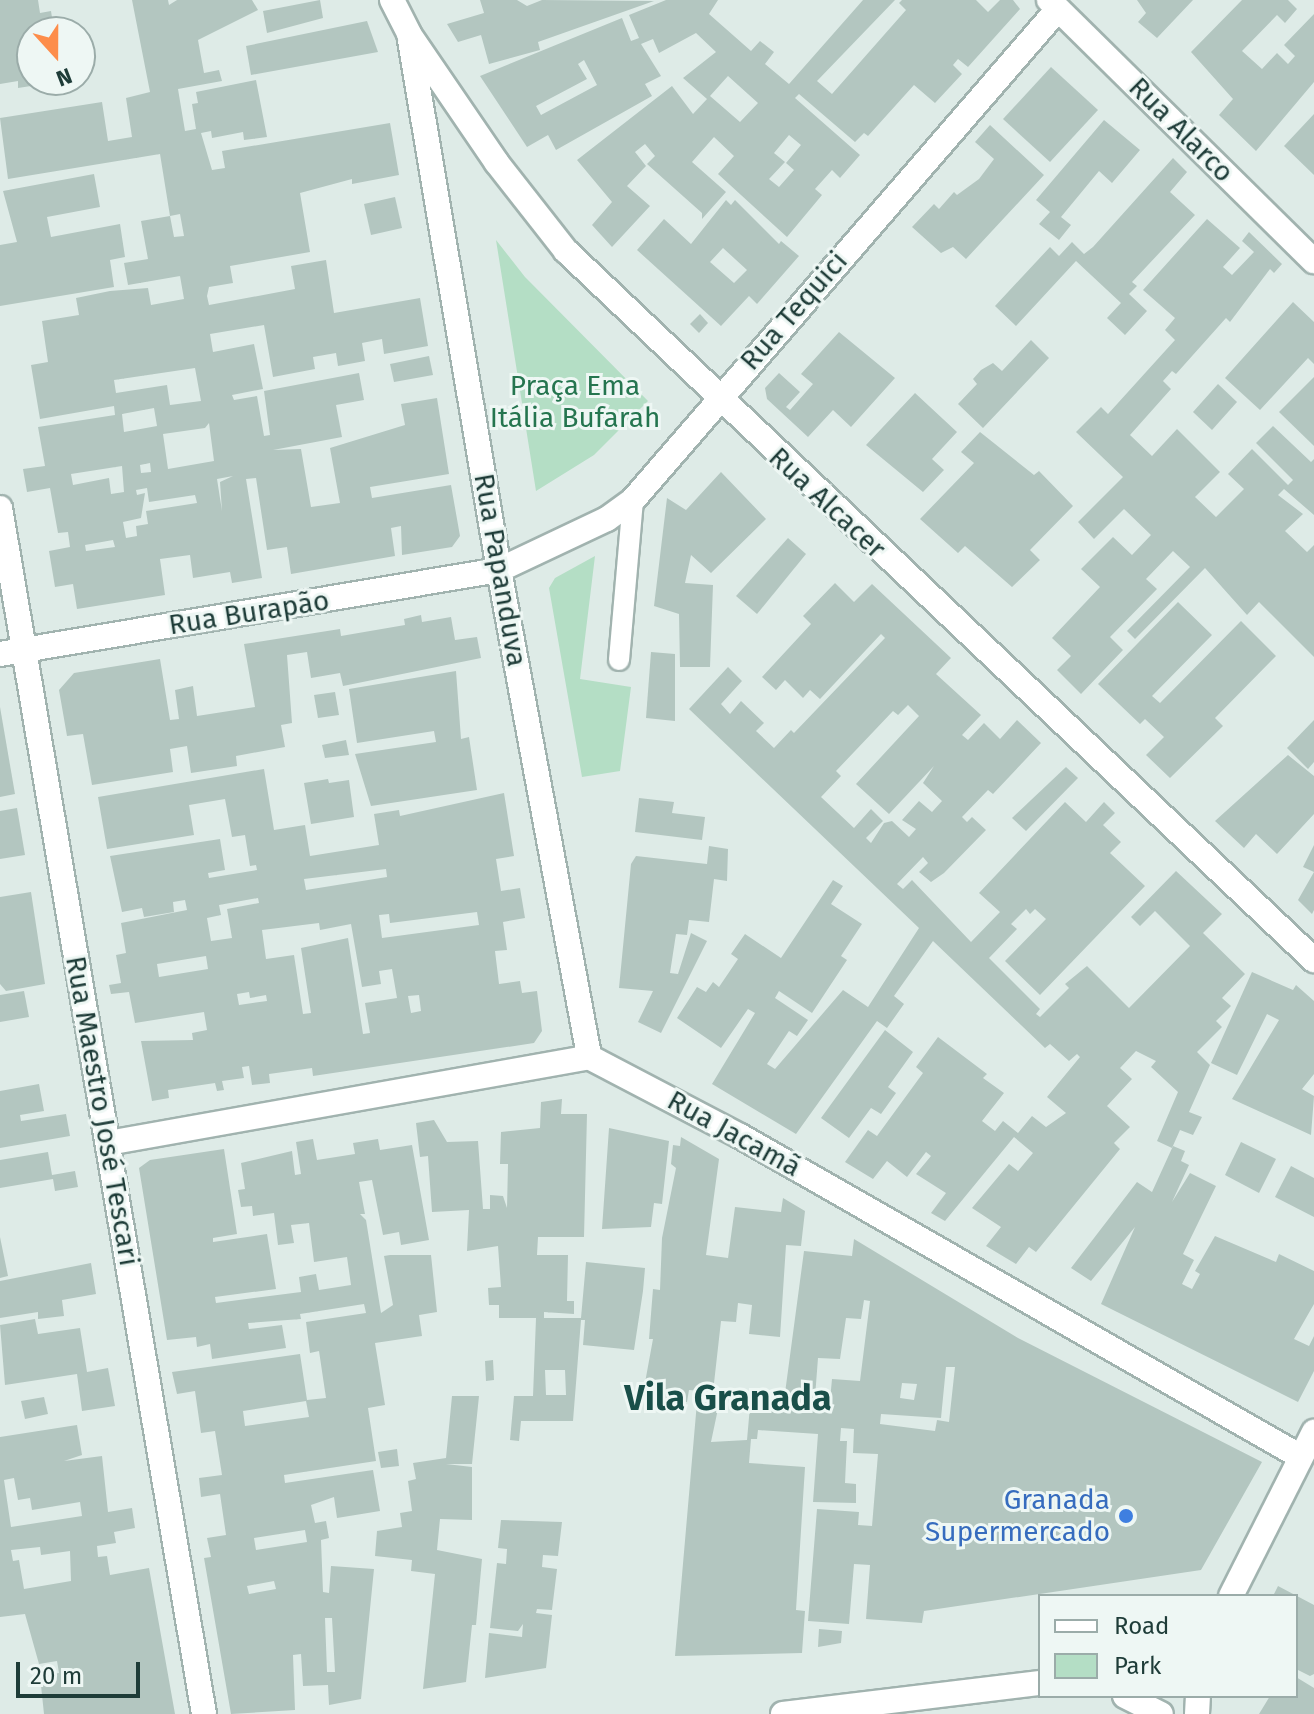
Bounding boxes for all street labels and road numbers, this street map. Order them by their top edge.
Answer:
street label: Rua Alarco [1122,71,1240,189]
street label: Rua Tequici [733,245,855,377]
street label: Rua Alcacer [762,441,892,565]
street label: Rua Papanduva [466,471,534,669]
street label: Rua Burapão [166,584,332,642]
street label: Rua Maestro José Tescari [58,953,146,1269]
street label: Rua Jacamã [661,1084,807,1184]

